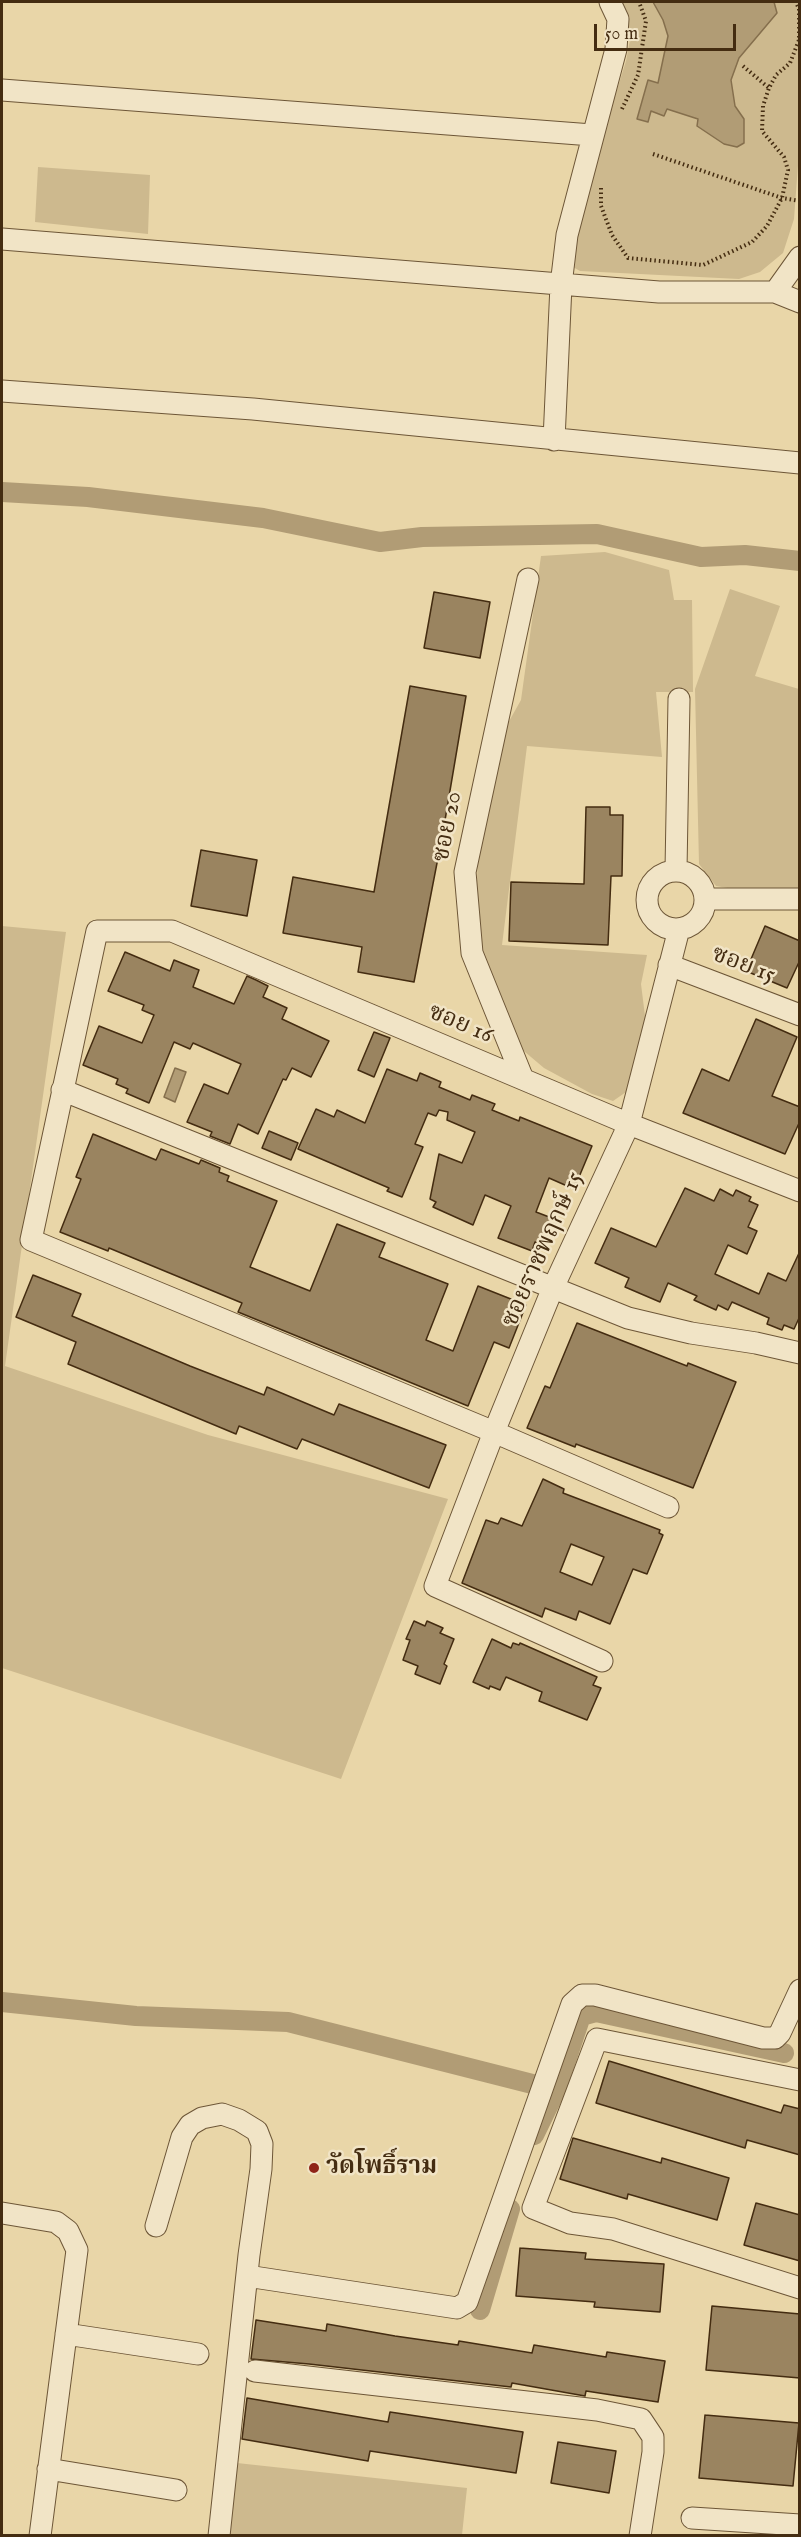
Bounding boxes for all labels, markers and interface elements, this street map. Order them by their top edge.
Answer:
scale bar [597,12,740,50]
text: 50 m [605,23,638,46]
street label: ซอย 20 [428,789,470,865]
street label: ซอย 15 [707,941,779,991]
street label: ซอย 16 [423,999,497,1051]
street label: ซอยราชพฤกษ์ 15 [497,1168,591,1332]
place label: วัดโพธิ์ราม [326,2154,437,2182]
marker: วัดโพธิ์ราม [307,2161,321,2175]

